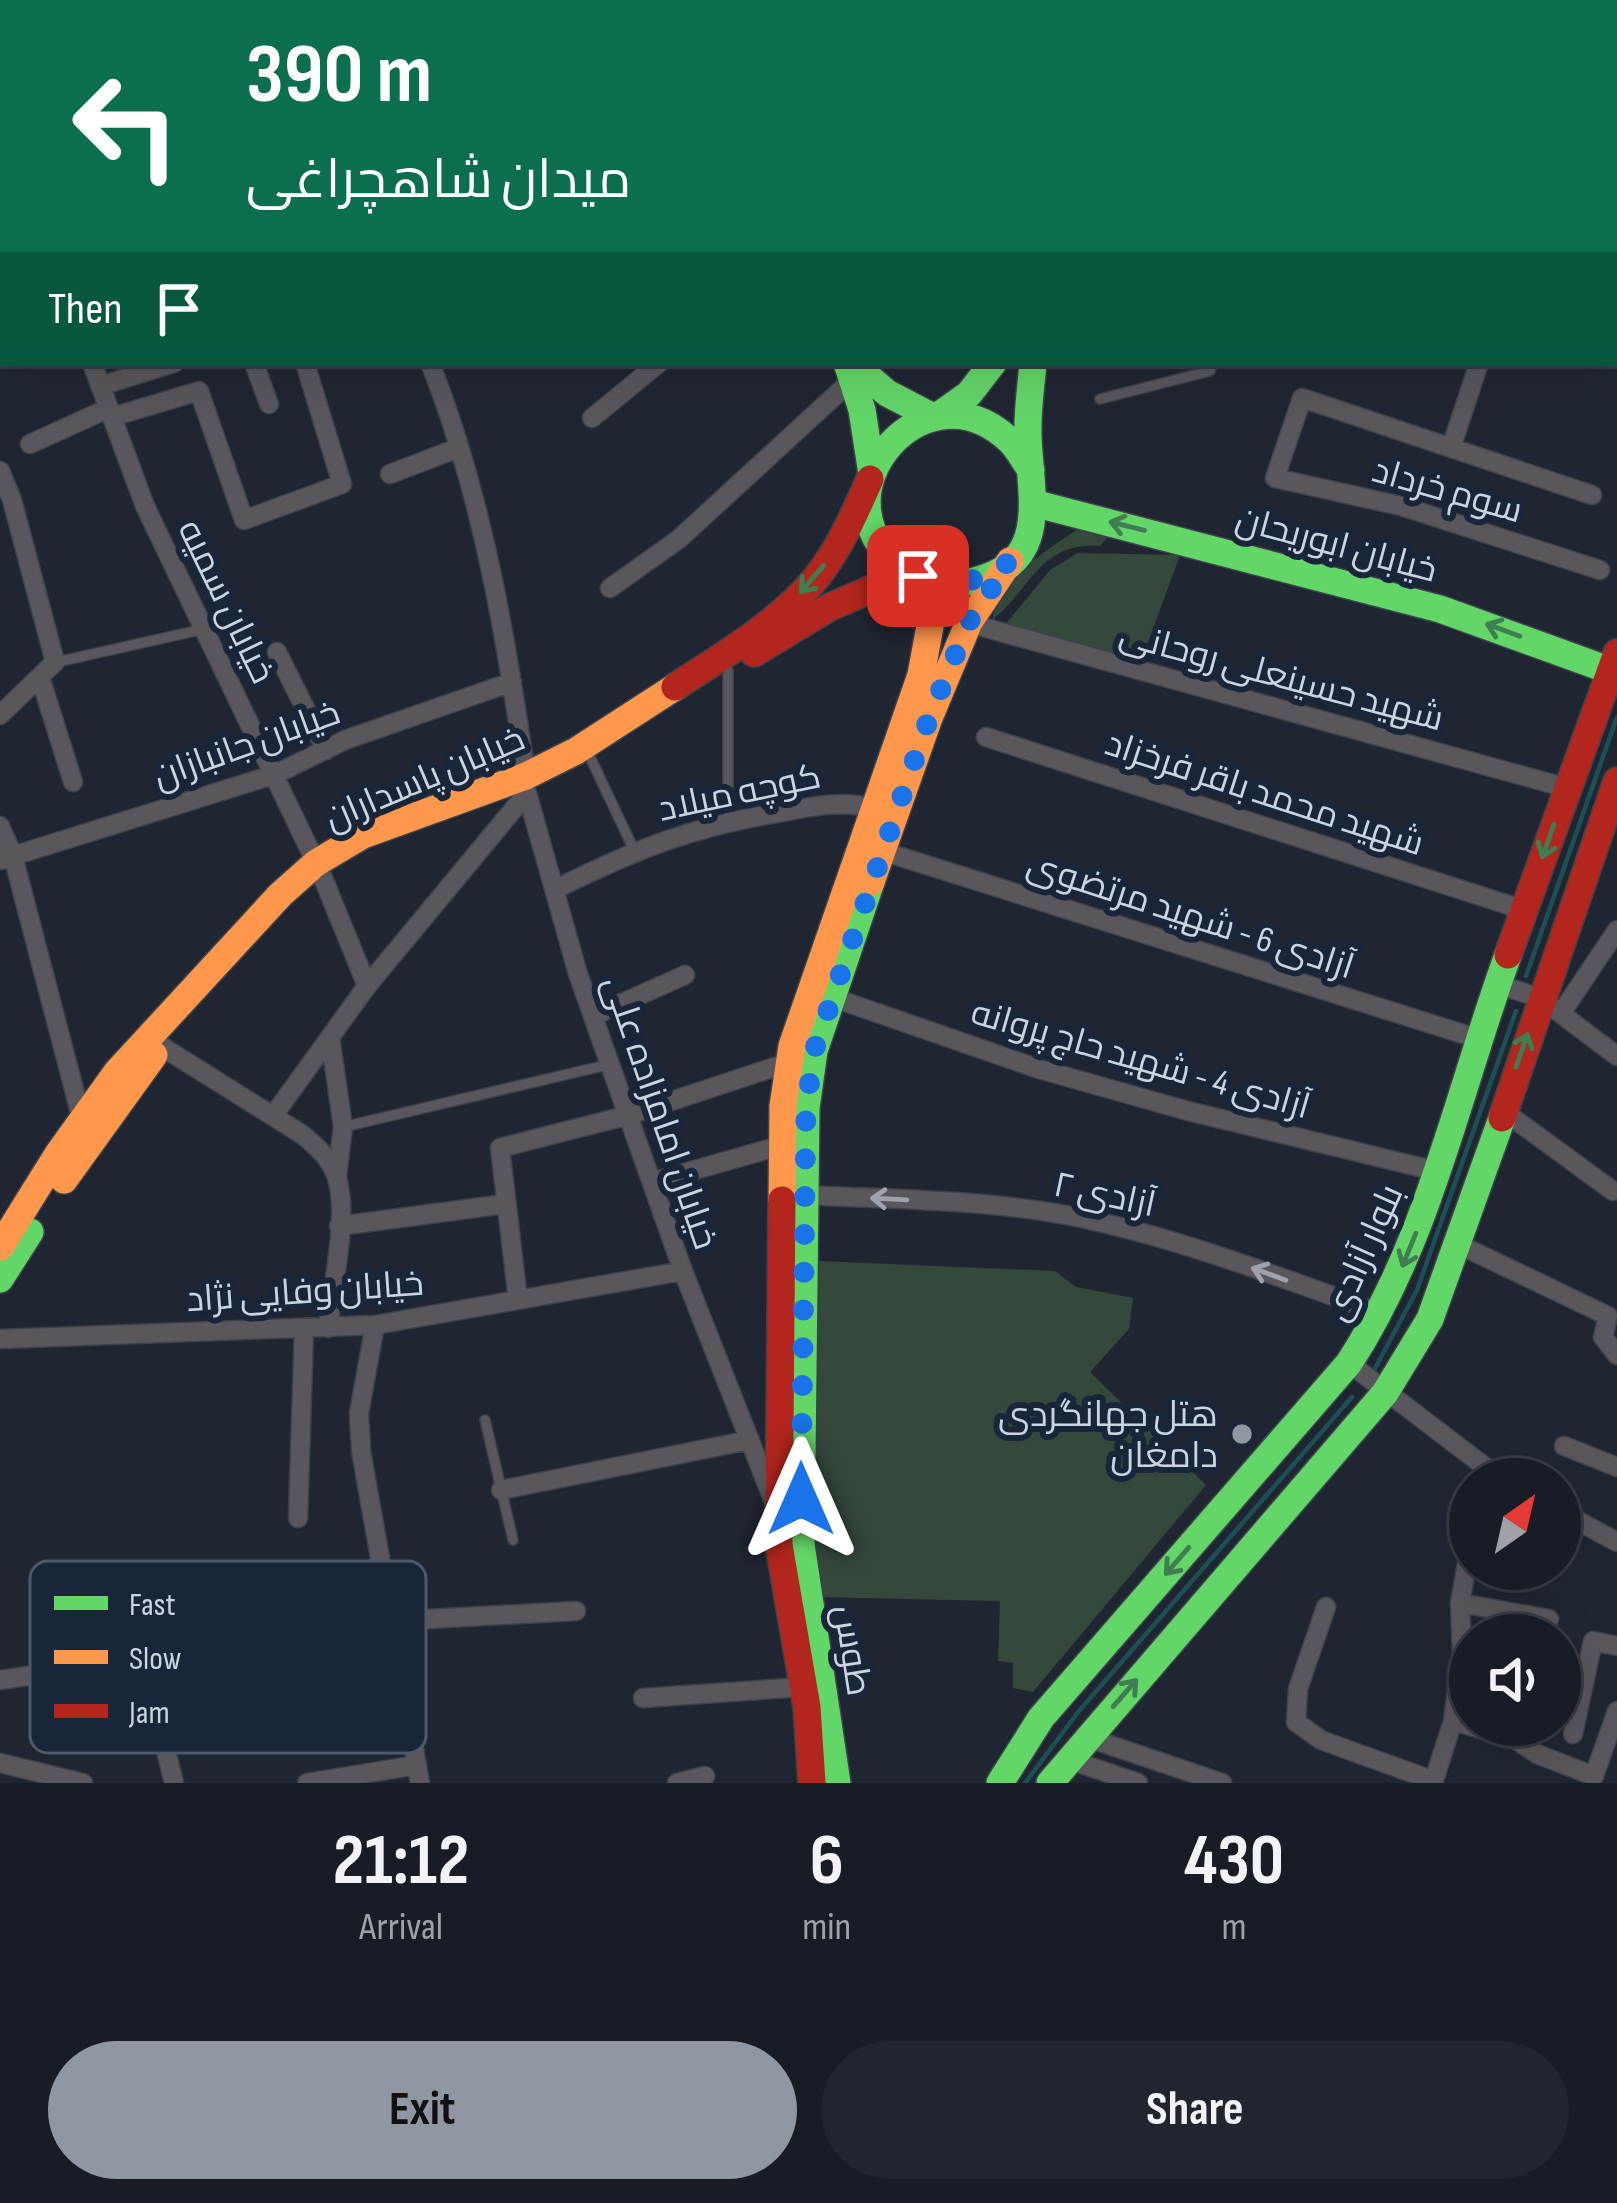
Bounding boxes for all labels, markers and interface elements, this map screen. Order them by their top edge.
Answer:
text: 390 m [246,25,432,126]
icon: left [48,48,204,204]
text: میدان شاهچراغی [246,148,631,213]
icon: arrive [146,276,212,342]
text: Then [48,282,122,337]
street label: سوم خرداد [1367,449,1527,534]
street label: خیابان ابوریحان [1231,498,1442,593]
street label: خیابان سمیه [168,513,284,691]
one-way arrow [1108,514,1146,536]
pin [867,525,969,627]
icon: arrive [885,543,951,609]
one-way arrow [799,564,826,594]
street label: شهید حسینعلی روحانی [1115,613,1448,741]
one-way arrow [1485,618,1522,639]
street label: خیابان جانبازان [148,692,346,799]
street label: خیابان پاسداران [318,718,532,841]
street label: شهید محمد باقر فرخزاد [1100,723,1429,866]
street label: کوچه میلاد [654,755,825,832]
one-way arrow [1536,822,1557,859]
street label: آزادی 6 - شهید مرتضوی [1021,843,1359,990]
street label: خیابان امامزاده علی [593,970,727,1255]
street label: آزادی 4 - شهید حاج پروانه [966,991,1315,1130]
one-way arrow [1513,1032,1535,1070]
street label: آزادی ۲ [1050,1164,1160,1227]
street label: بلوار آزادی [1315,1178,1413,1328]
one-way arrow [870,1187,909,1210]
one-way arrow [1396,1231,1418,1268]
one-way arrow [1252,1262,1289,1283]
street label: خیابان وفایی نژاد [185,1263,425,1322]
place label: هتل جهانگردى دامغان [998,1394,1218,1478]
marker: هتل جهانگردى دامغان [1229,1421,1255,1447]
position arrow [738,1436,864,1562]
north arrow [1449,1458,1581,1590]
map controls [1449,1458,1581,1746]
one-way arrow [1164,1545,1192,1576]
legend [30,1561,426,1753]
text: Fast [129,1585,176,1625]
street label: طوس [823,1602,880,1699]
button: sound [1449,1614,1581,1746]
text: Slow [129,1639,181,1679]
one-way arrow [1111,1678,1138,1709]
text: Jam [128,1693,170,1733]
text: 21:12 [333,1818,469,1905]
text: 6 [810,1818,844,1905]
text: 430 [1184,1818,1284,1905]
text: Arrival [359,1904,443,1951]
text: min [802,1904,851,1951]
text: m [1222,1904,1247,1951]
button: Exit [48,2041,797,2179]
button: Share [821,2041,1569,2179]

